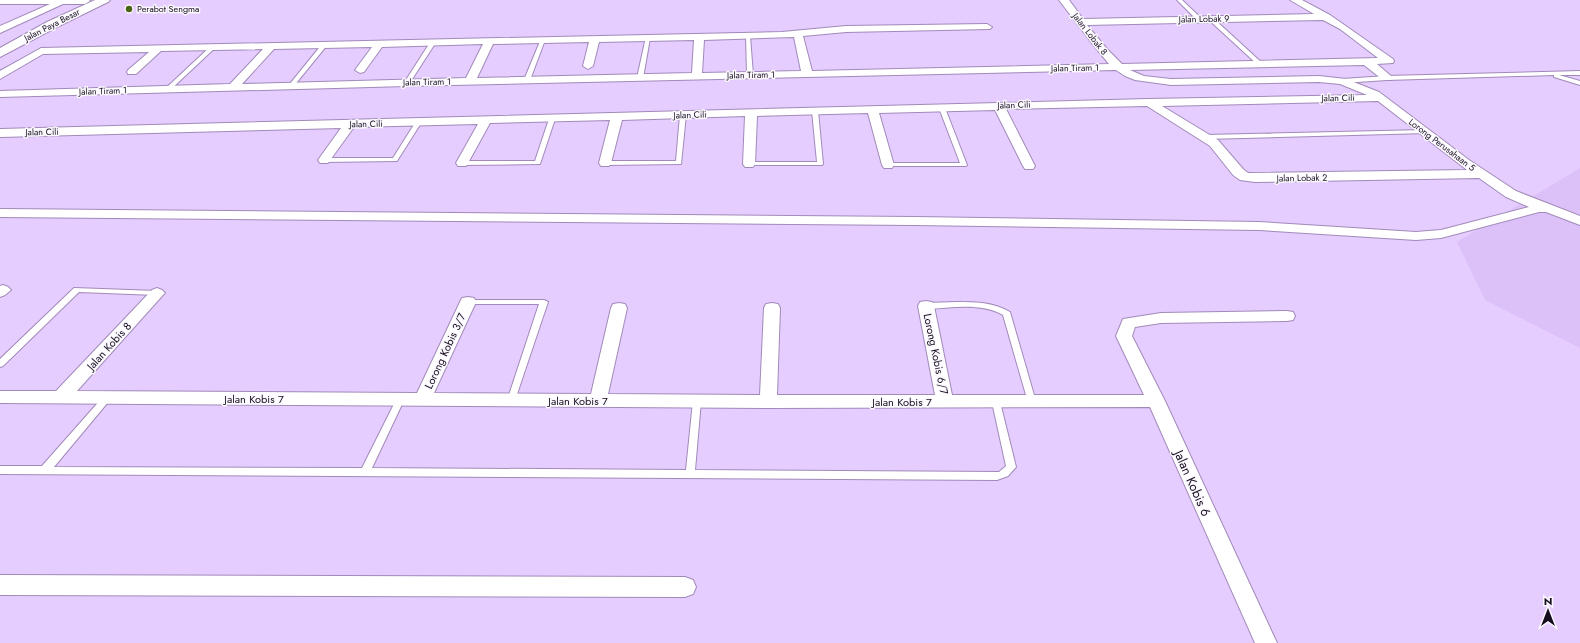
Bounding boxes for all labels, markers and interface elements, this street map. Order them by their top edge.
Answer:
place label: Perabot Sengma [137,2,199,15]
marker: Perabot Sengma [124,4,134,14]
street label: Jalan Paya Besar [21,5,83,45]
street label: Jalan Lobak 8 [1069,9,1111,58]
street label: Jalan Lobak 9 [1178,12,1229,25]
street label: Jalan Tiram 1 [1050,61,1099,74]
street label: Jalan Tiram 1 [726,68,775,81]
street label: Jalan Tiram 1 [402,75,451,88]
street label: Jalan Tiram 1 [78,83,127,98]
street label: Jalan Cili [1320,91,1355,104]
street label: Jalan Cili [996,97,1031,112]
street label: Jalan Cili [672,107,707,122]
street label: Lorong Perusahaan 5 [1406,115,1478,174]
street label: Jalan Cili [348,117,383,130]
street label: Jalan Cili [24,125,59,138]
street label: Jalan Lobak 2 [1276,171,1327,184]
street label: Lorong Kobis 3/7 [420,310,470,392]
street label: Lorong Kobis 6/7 [920,312,952,396]
street label: Jalan Kobis 8 [82,319,135,375]
street label: Jalan Kobis 7 [222,391,284,407]
street label: Jalan Kobis 7 [546,393,608,409]
street label: Jalan Kobis 7 [870,394,932,410]
street label: Jalan Kobis 6 [1169,445,1216,519]
north arrow [1528,591,1568,631]
text: N [1544,593,1552,609]

